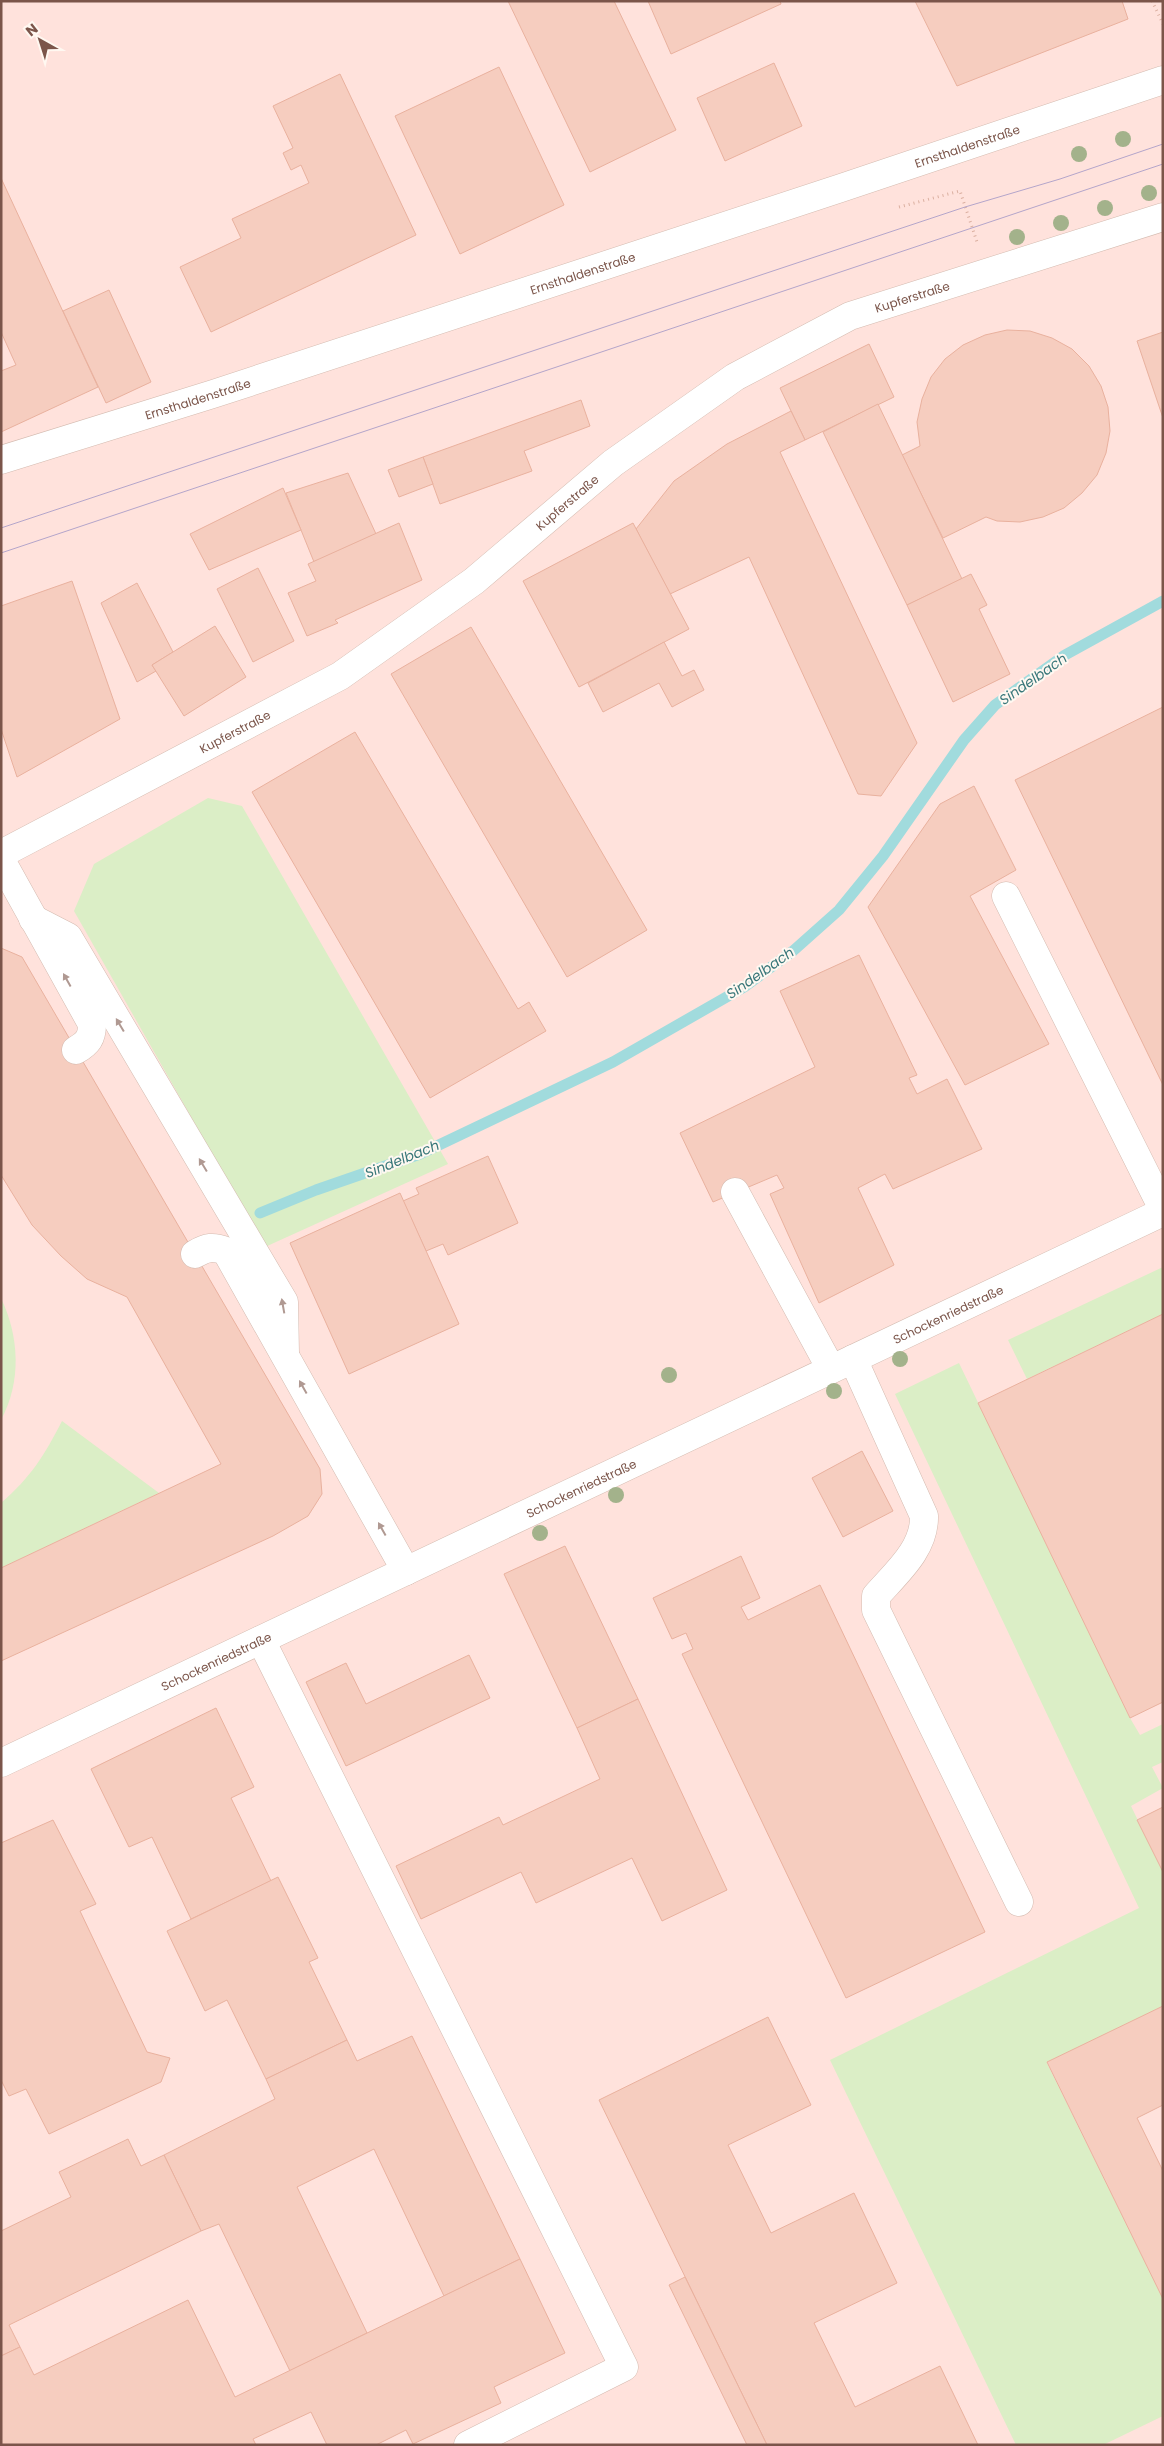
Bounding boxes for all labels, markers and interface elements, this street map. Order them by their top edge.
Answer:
north arrow [15,15,65,65]
text: N [21,19,42,41]
street label: Ernsthaldenstraße [912,120,1022,171]
street label: Ernsthaldenstraße [528,248,637,298]
street label: Kupferstraße [872,277,952,316]
street label: Ernsthaldenstraße [143,374,253,423]
street label: Kupferstraße [532,470,602,534]
water label: Sindelbach [995,648,1071,710]
street label: Kupferstraße [196,706,273,757]
water label: Sindelbach [722,942,798,1004]
one-way arrow [63,974,72,987]
one-way arrow [116,1019,125,1032]
water label: Sindelbach [362,1135,442,1183]
one-way arrow [199,1159,208,1172]
street label: Schockenriedstraße [890,1281,1006,1347]
one-way arrow [278,1297,286,1313]
one-way arrow [299,1380,307,1394]
street label: Schockenriedstraße [523,1454,639,1521]
one-way arrow [378,1522,387,1536]
street label: Schockenriedstraße [158,1628,274,1694]

